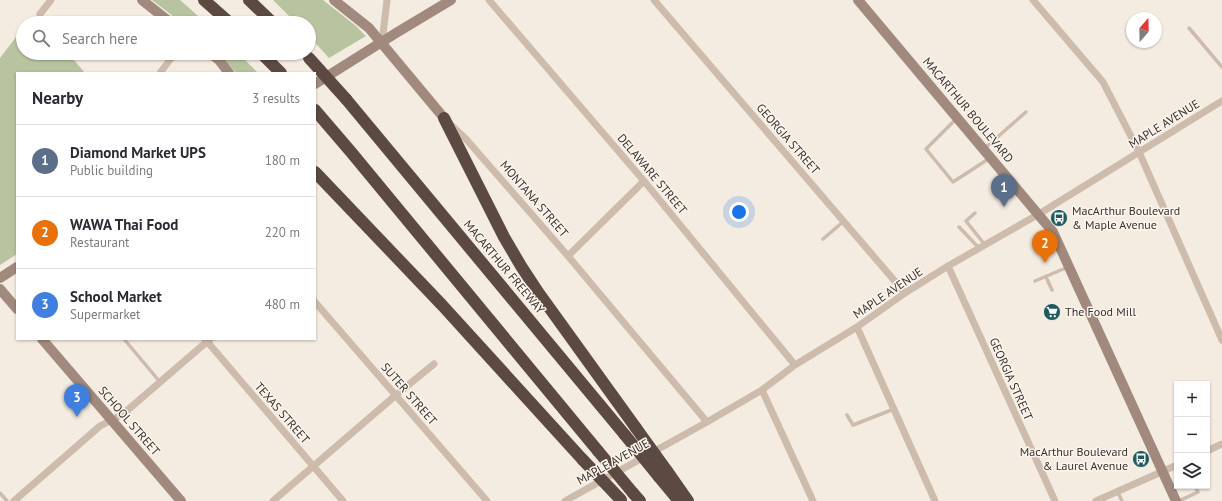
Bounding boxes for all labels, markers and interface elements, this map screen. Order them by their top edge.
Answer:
north arrow [1126,12,1162,48]
search box [16,16,316,60]
icon: search [30,27,52,49]
text: Search here [62,29,138,48]
street label: MACARTHUR BOULEVARD [920,54,1017,166]
text: Nearby [32,87,83,109]
text: 3 results [252,90,300,107]
street label: MAPLE AVENUE [1126,96,1202,151]
street label: GEORGIA STREET [754,100,823,177]
street label: DELAWARE STREET [614,130,691,217]
text: Diamond Market UPS [70,143,206,162]
text: 1 [41,152,49,169]
text: 180 m [265,152,300,169]
street label: MONTANA STREET [497,157,572,240]
text: Public building [70,162,153,179]
pin: 1 [991,174,1017,207]
your location [729,202,749,222]
place label: MacArthur Boulevard & Maple Avenue [1072,203,1180,232]
bus stop icon: MacArthur Boulevard & Maple Avenue [1049,208,1069,228]
text: WAWA Thai Food [70,215,178,234]
street label: MACARTHUR FREEWAY [461,217,548,317]
text: 2 [41,224,49,241]
text: 220 m [265,224,300,241]
pin: 2 [1032,230,1058,263]
text: Restaurant [70,234,129,251]
street label: MAPLE AVENUE [850,264,925,321]
text: School Market [70,287,162,306]
text: 3 [41,296,49,313]
text: 480 m [265,296,300,313]
supermarket icon: The Food Mill [1042,302,1062,322]
place label: The Food Mill [1065,304,1136,319]
text: Supermarket [70,306,140,323]
street label: GEORGIA STREET [987,335,1037,423]
street label: SUTER STREET [378,360,441,428]
street label: TEXAS STREET [252,379,313,447]
map controls [1174,381,1210,489]
button: + [1174,381,1210,417]
street label: SCHOOL STREET [95,383,164,458]
pin: 3 [64,384,90,417]
button: − [1174,417,1210,453]
street label: MAPLE AVENUE [574,435,652,488]
place label: MacArthur Boulevard & Laurel Avenue [1020,444,1128,473]
bus stop icon: MacArthur Boulevard & Laurel Avenue [1131,449,1151,469]
button: layers [1174,453,1210,489]

